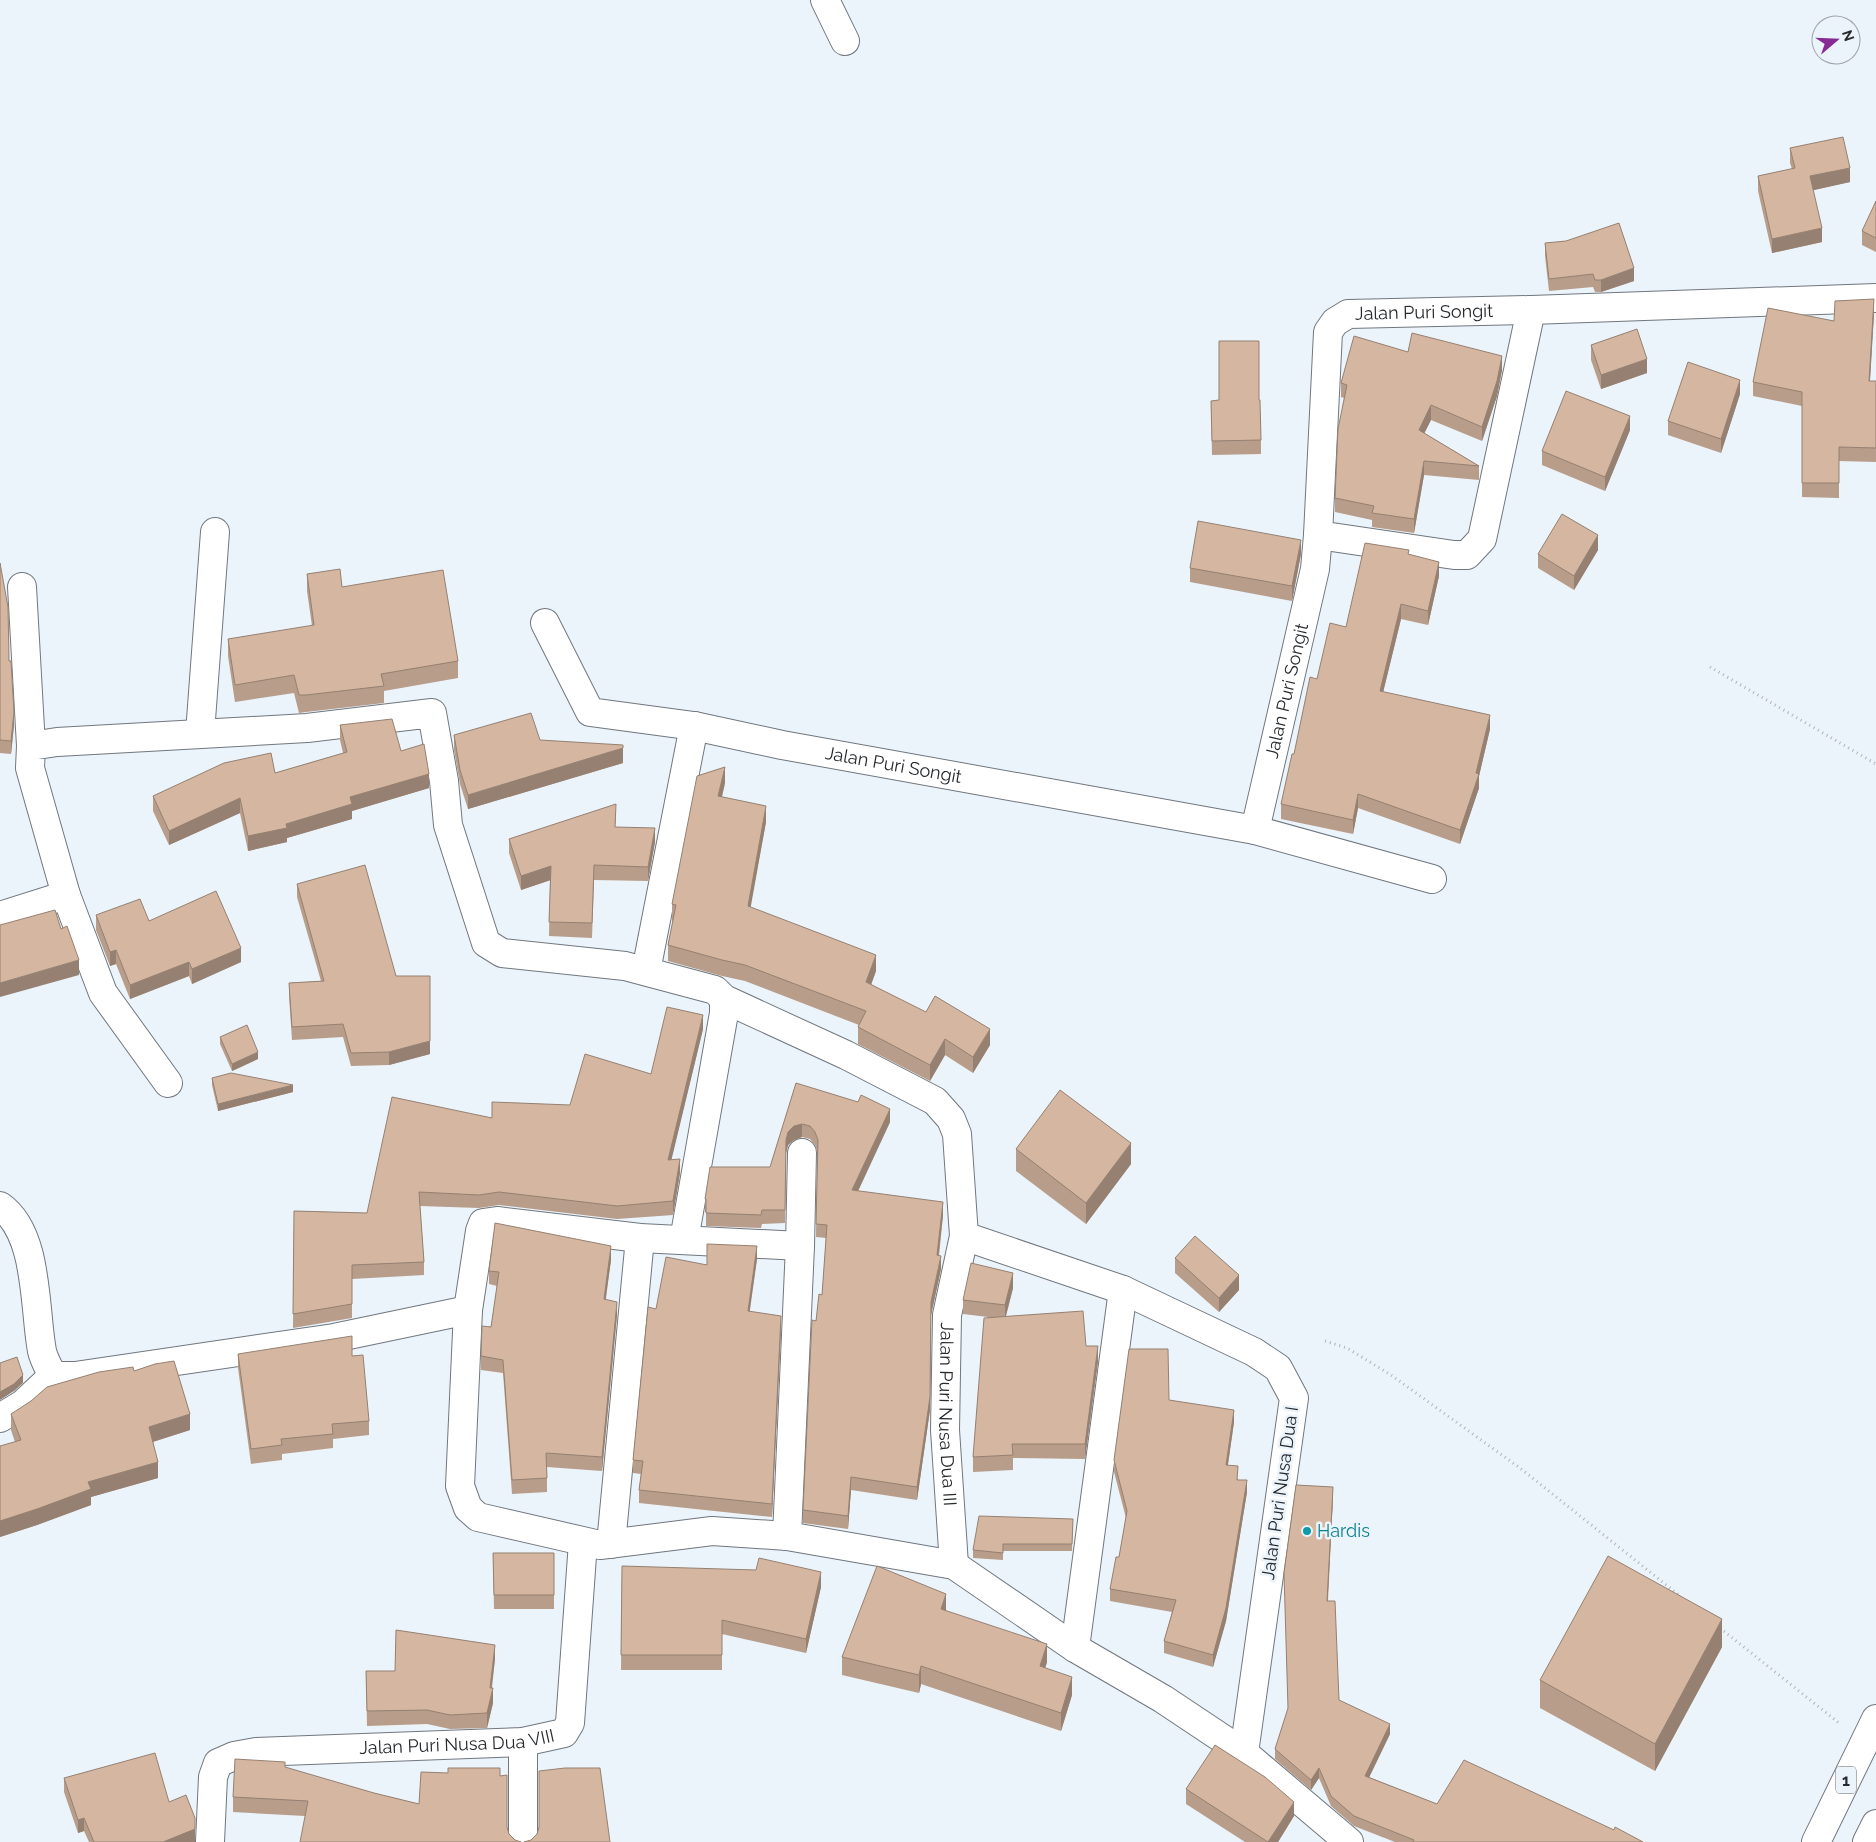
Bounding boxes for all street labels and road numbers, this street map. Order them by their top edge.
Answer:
street label: Jalan Puri Songit [1355,300,1493,324]
street label: Jalan Puri Songit [1261,621,1312,760]
street label: Jalan Puri Songit [824,742,963,787]
street label: Jalan Puri Nusa Dua III [935,1322,961,1507]
street label: Jalan Puri Nusa Dua I [1257,1405,1302,1581]
street label: Jalan Puri Nusa Dua VIII [359,1724,556,1758]
road number: 1 [1836,1766,1856,1794]

